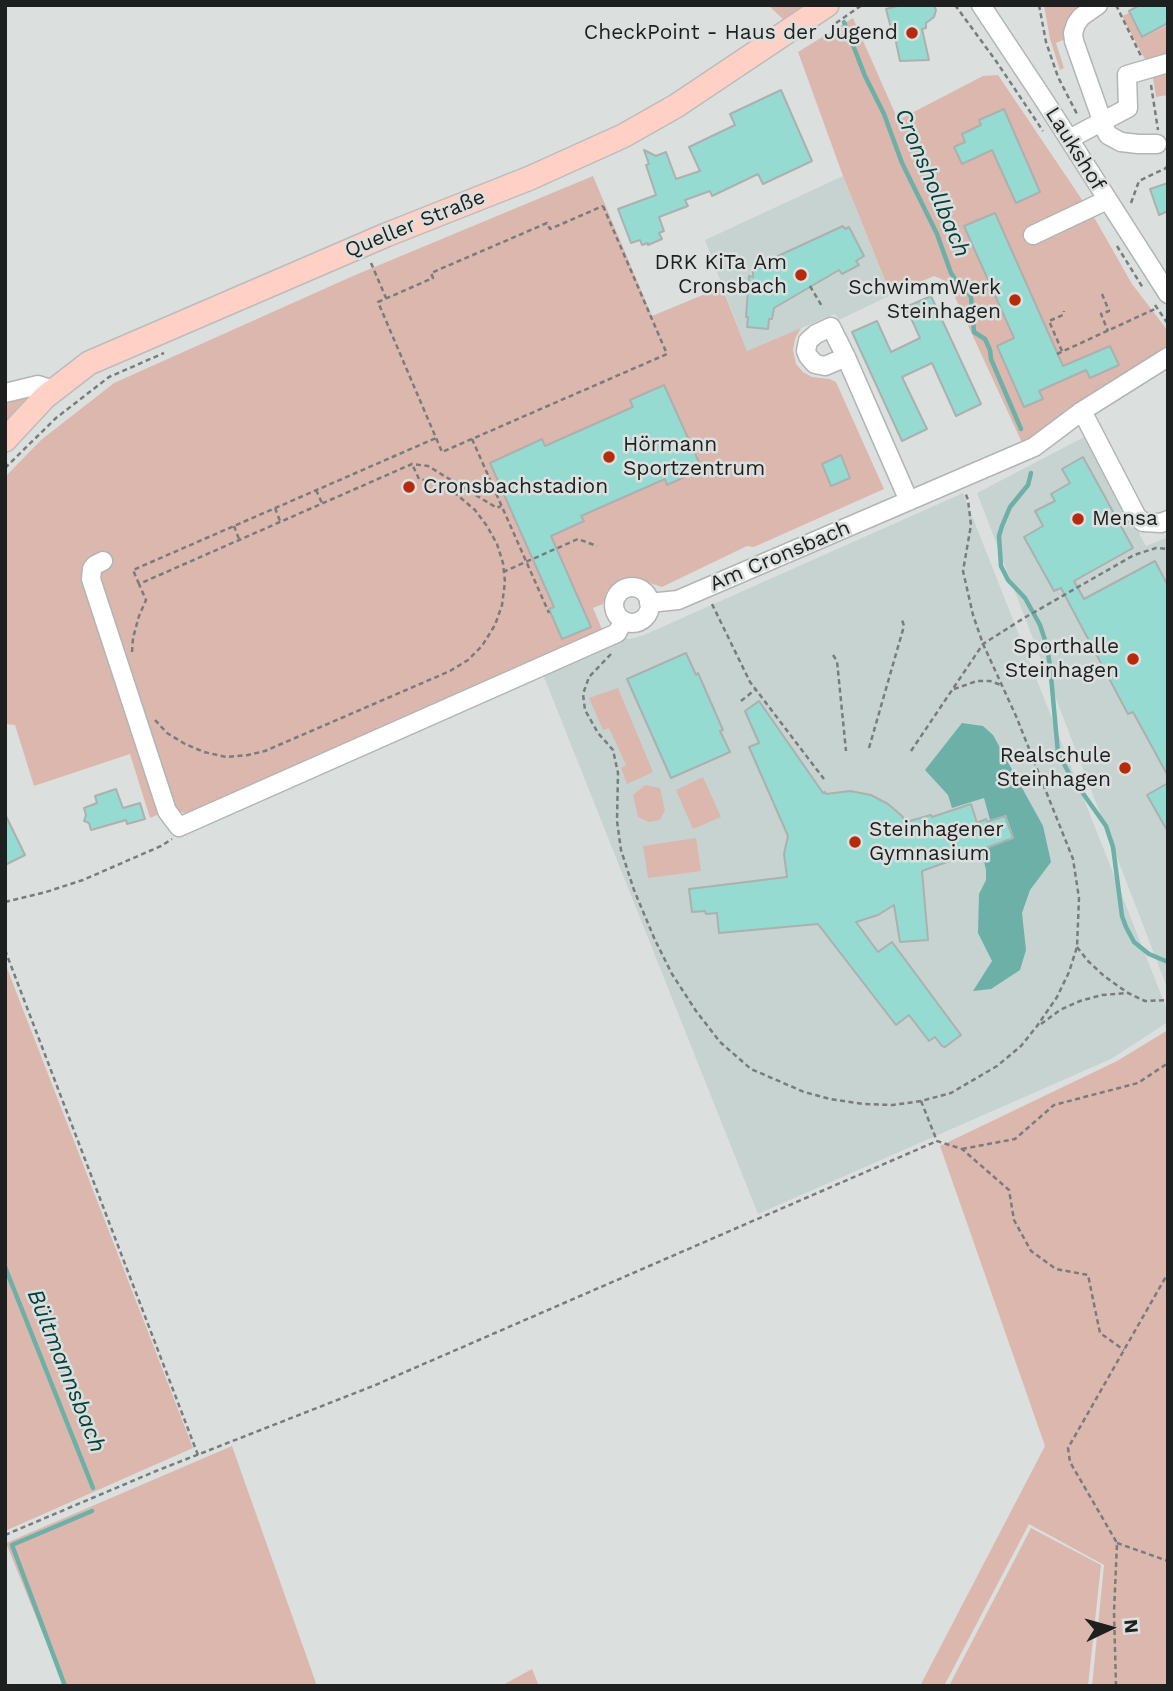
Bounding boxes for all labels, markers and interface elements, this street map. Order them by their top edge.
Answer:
place label: CheckPoint - Haus der Jugend [584,20,898,46]
marker: CheckPoint - Haus der Jugend [904,25,920,41]
street label: Laukshof [1039,103,1111,195]
water label: Cronshollbach [888,104,976,262]
street label: Queller Straße [341,184,489,264]
place label: DRK KiTa Am Cronsbach [654,250,787,300]
marker: DRK KiTa Am Cronsbach [793,267,809,283]
place label: SchwimmWerk Steinhagen [848,275,1001,325]
marker: SchwimmWerk Steinhagen [1007,292,1023,308]
place label: Hörmann Sportzentrum [623,432,765,482]
marker: Hörmann Sportzentrum [601,449,617,465]
place label: Cronsbachstadion [423,474,608,500]
marker: Cronsbachstadion [401,479,417,495]
place label: Mensa [1092,506,1158,532]
marker: Mensa [1070,511,1086,527]
street label: Am Cronsbach [706,515,854,597]
place label: Sporthalle Steinhagen [1005,634,1119,684]
marker: Sporthalle Steinhagen [1125,651,1141,667]
place label: Realschule Steinhagen [997,743,1111,793]
marker: Realschule Steinhagen [1117,760,1133,776]
place label: Steinhagener Gymnasium [869,817,1004,867]
marker: Steinhagener Gymnasium [847,834,863,850]
water label: Bültmannsbach [21,1285,111,1457]
north arrow [1075,1593,1145,1663]
text: N [1119,1618,1143,1634]

